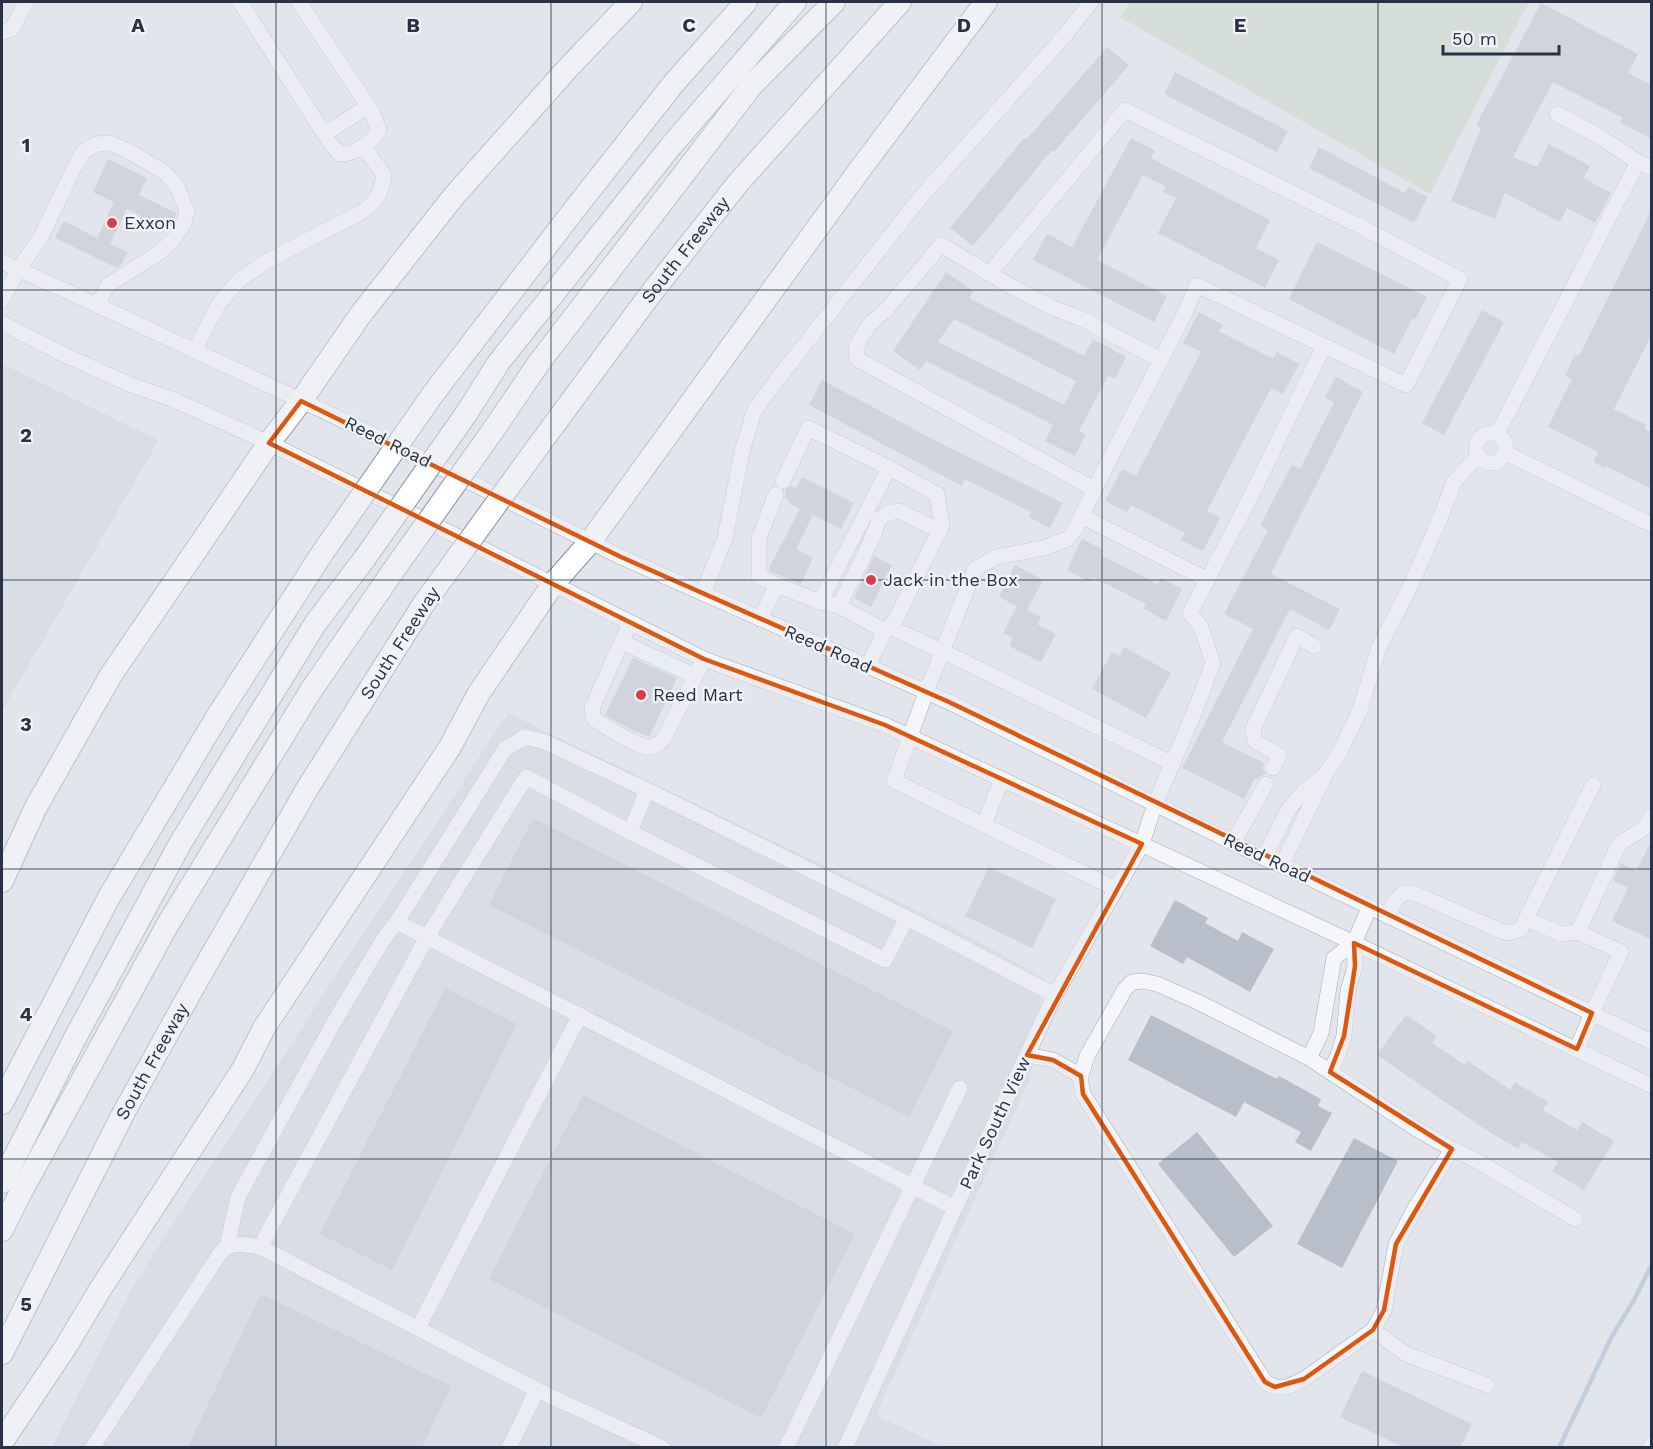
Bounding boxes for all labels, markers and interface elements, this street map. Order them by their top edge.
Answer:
text: A [131,13,145,37]
text: B [406,13,420,37]
text: C [682,13,696,37]
text: D [957,13,971,37]
text: E [1234,13,1246,37]
scale bar [1443,18,1558,56]
text: 50 m [1452,28,1497,49]
text: 1 [22,133,30,157]
street label: South Freeway [636,191,734,307]
place label: Exxon [124,212,176,233]
marker: Exxon [105,216,119,230]
street label: Reed Road [341,412,435,472]
text: 2 [20,423,32,447]
place label: Jack in the Box [883,569,1018,590]
marker: Jack in the Box [864,573,878,587]
street label: South Freeway [355,582,444,703]
street label: Reed Road [781,620,875,677]
place label: Reed Mart [653,684,743,705]
marker: Reed Mart [634,688,648,702]
text: 3 [20,712,32,736]
street label: Reed Road [1220,828,1314,887]
street label: South Freeway [111,999,193,1123]
text: 4 [20,1002,33,1026]
street label: Park South View [955,1053,1034,1192]
text: 5 [20,1292,32,1316]

